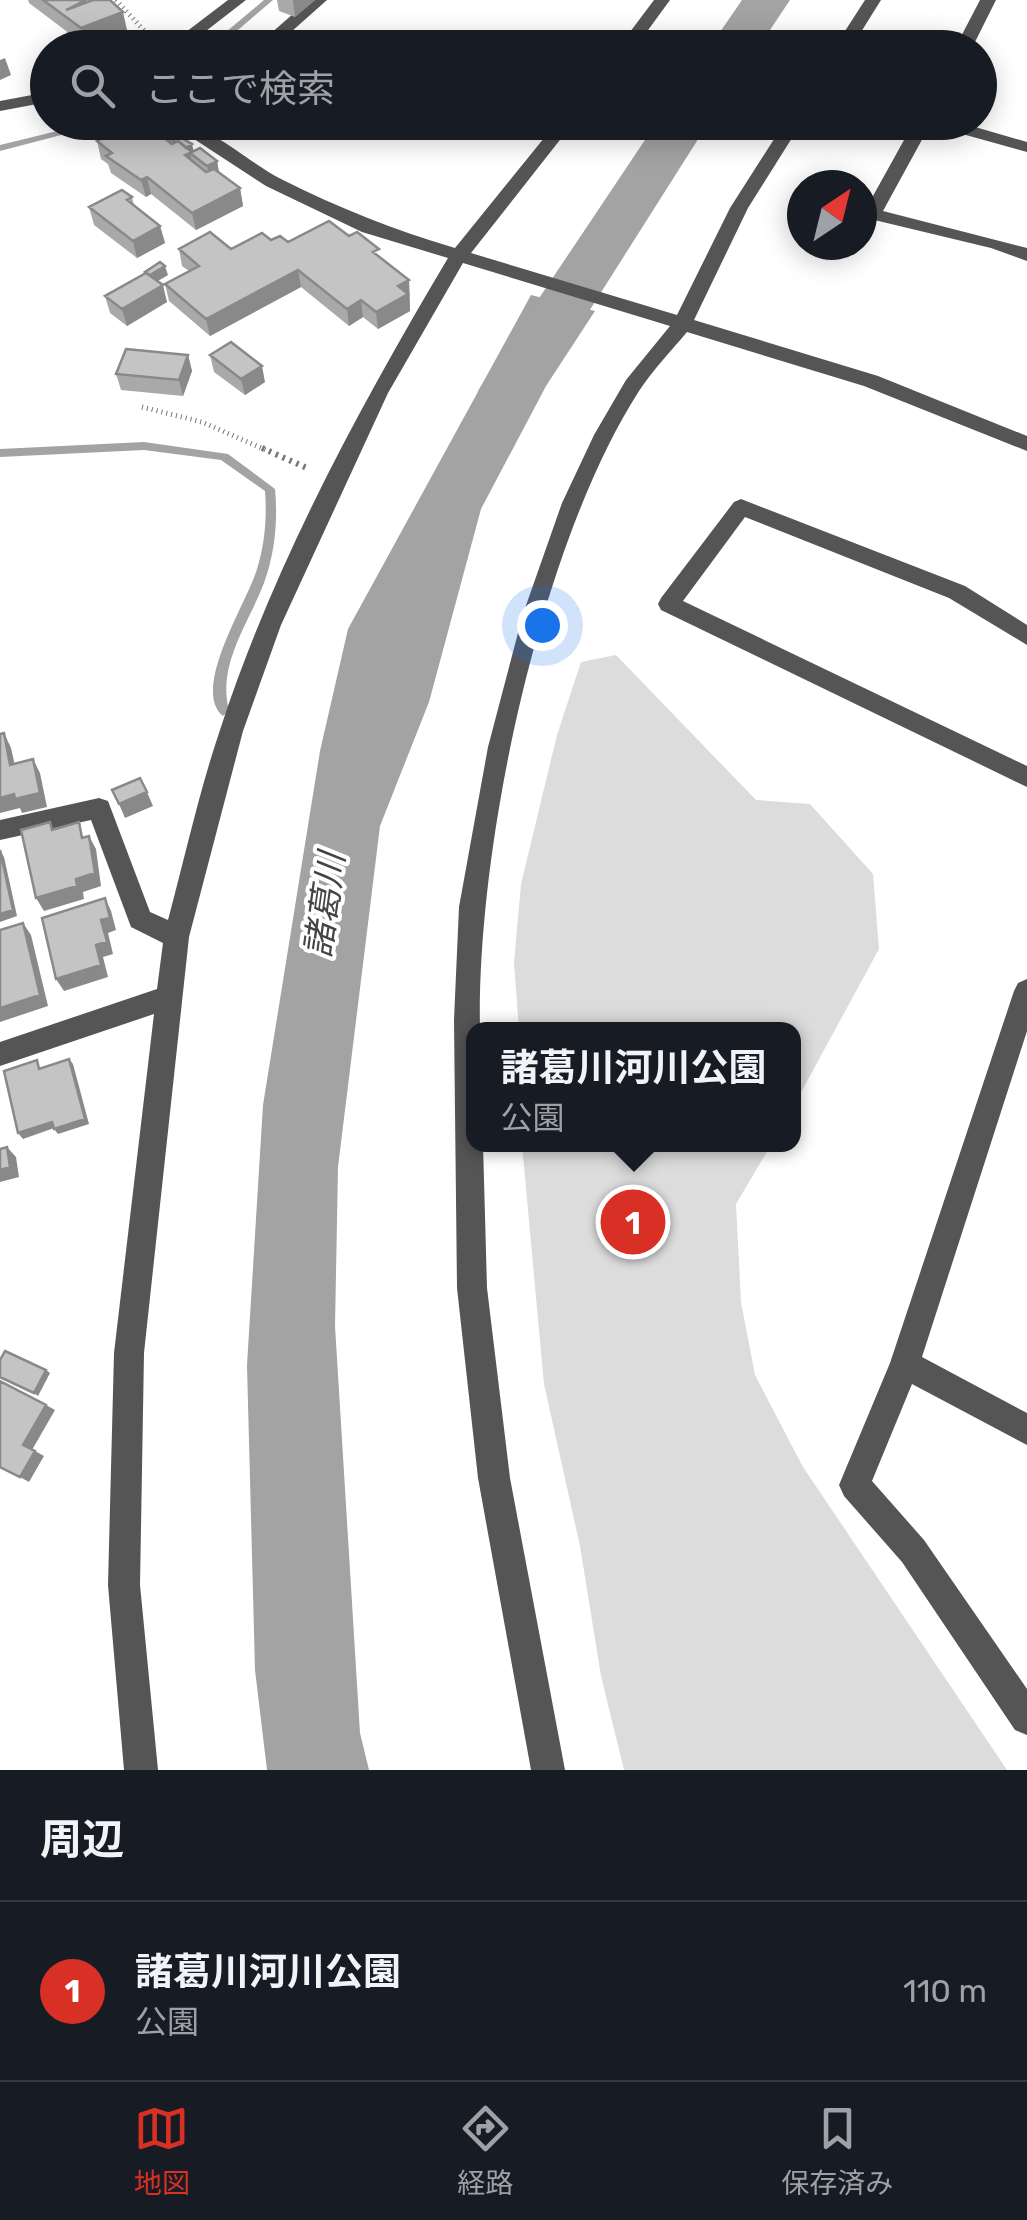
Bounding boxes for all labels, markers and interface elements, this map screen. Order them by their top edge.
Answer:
search box [30,30,997,140]
icon: search [65,58,120,113]
text: ここで検索 [145,66,335,112]
north arrow [787,170,877,260]
your location [517,600,568,651]
water label: 諸葛川 [297,846,354,960]
popup [466,1022,801,1152]
text: 諸葛川河川公園 [500,1045,767,1091]
text: 公園 [500,1099,565,1137]
pin: 1 [600,1184,666,1260]
text: 周辺 [40,1815,124,1865]
text: 諸葛川河川公園 [135,1949,401,1995]
text: 1 [65,1972,80,2010]
text: 110 m [903,1972,987,2010]
text: 公園 [135,2003,199,2041]
tab: 地図 [134,2101,190,2201]
tab: 経路 [457,2101,513,2201]
tab: 保存済み [781,2101,893,2201]

